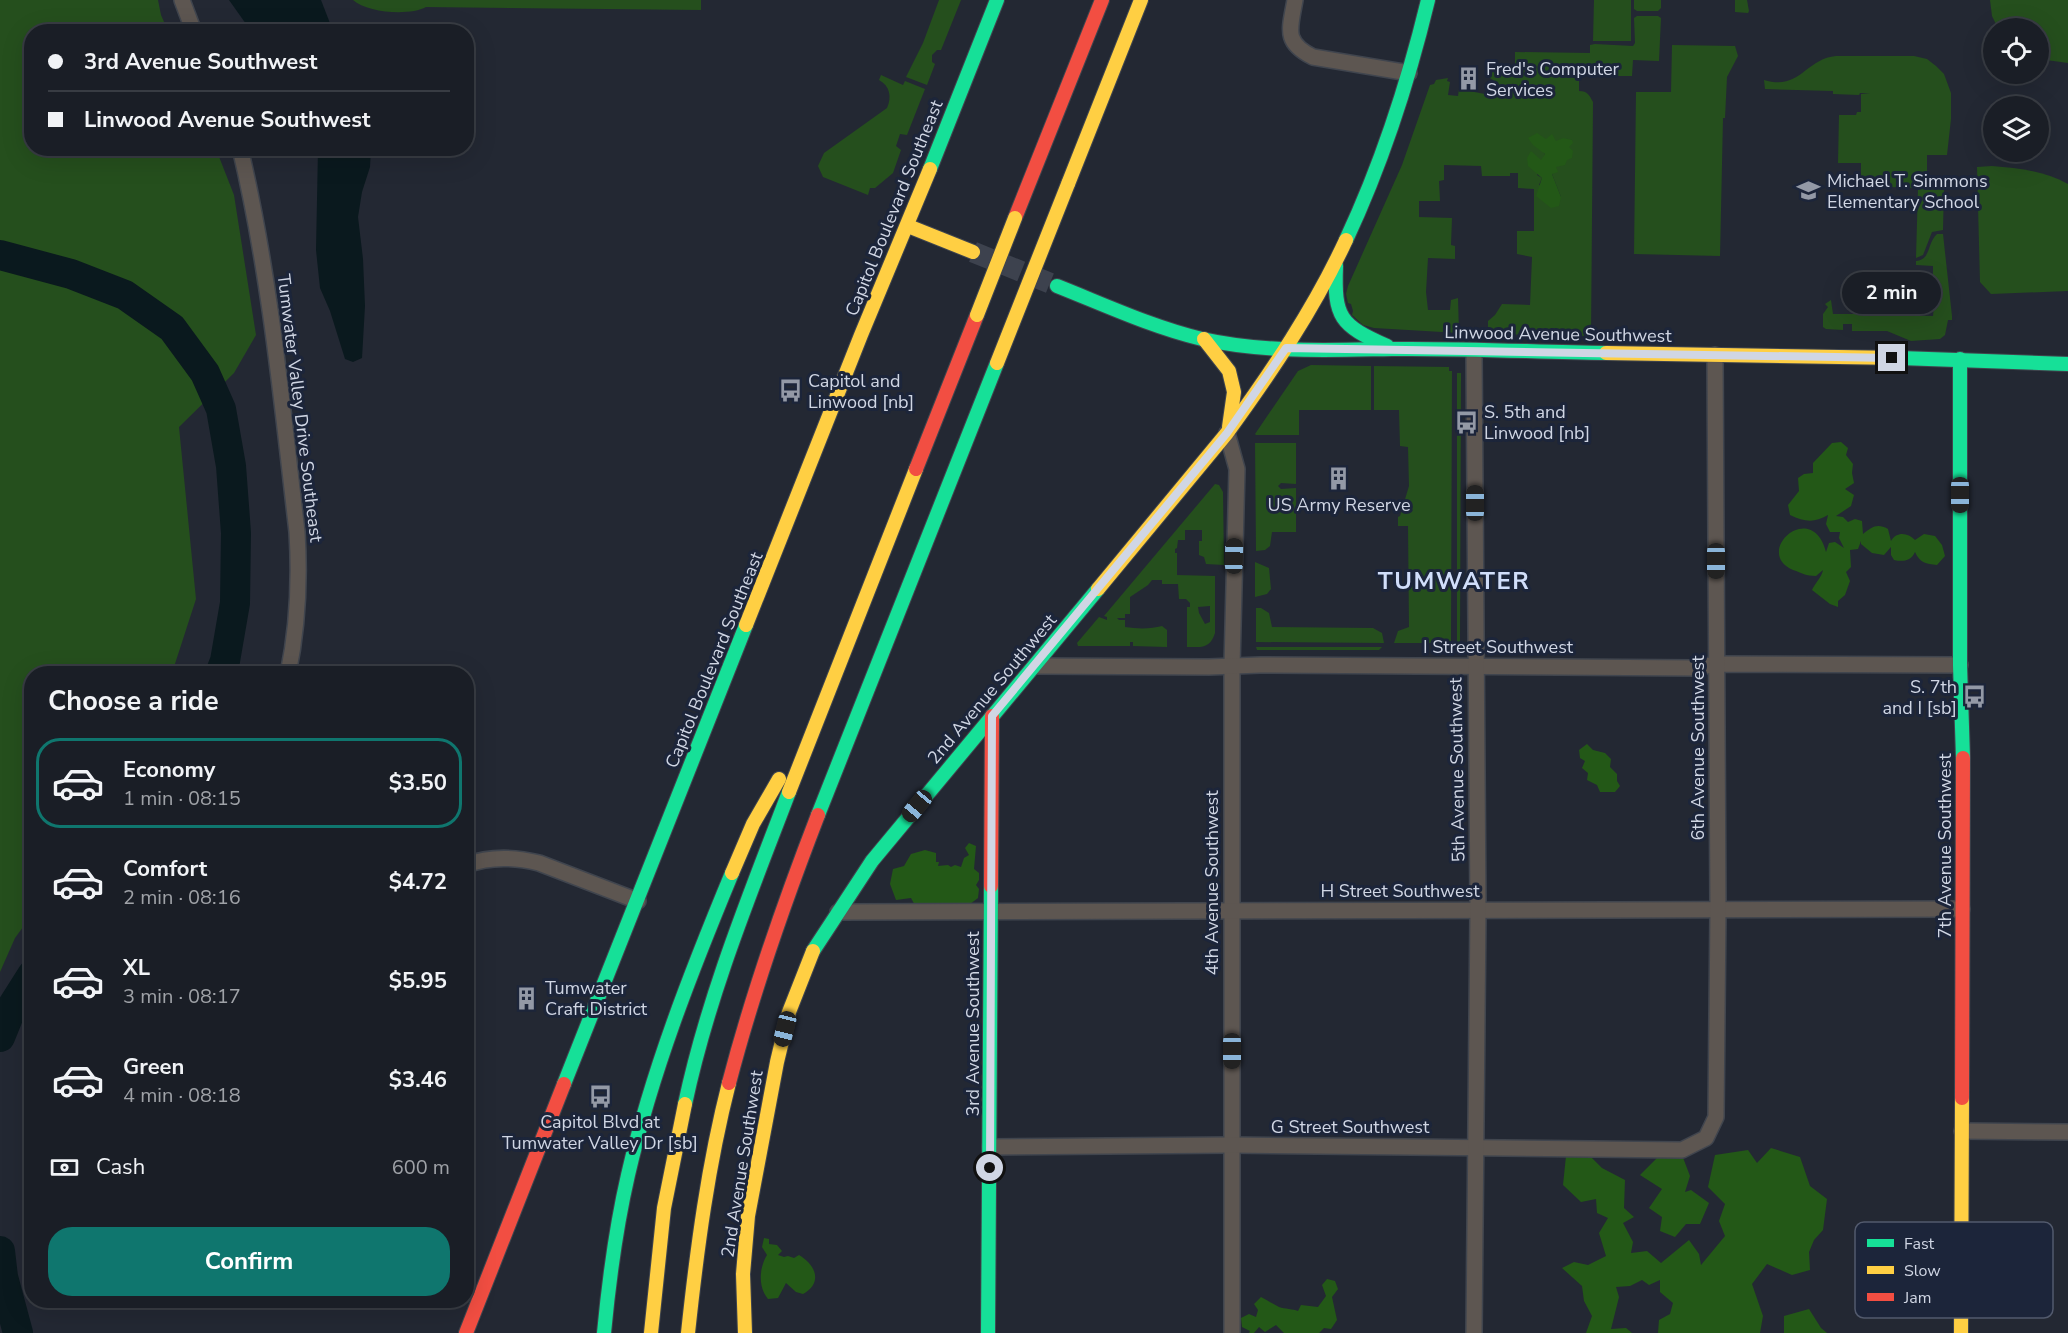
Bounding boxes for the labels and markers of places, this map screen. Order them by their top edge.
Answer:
place label: Fred's Computer Services [1486,57,1620,102]
building icon: Fred's Computer Services [1455,66,1481,92]
place label: Michael T. Simmons Elementary School [1827,169,1988,214]
school or university icon: Michael T. Simmons Elementary School [1796,178,1822,204]
place label: Capitol and Linwood [nb] [808,369,914,414]
bus stop icon: Capitol and Linwood [nb] [777,378,803,404]
place label: S. 5th and Linwood [nb] [1484,400,1590,445]
bus stop icon: S. 5th and Linwood [nb] [1453,409,1479,435]
building icon: US Army Reserve [1326,466,1352,492]
place label: US Army Reserve [1268,493,1410,517]
place label: S. 7th and I [sb] [1883,675,1957,720]
bus stop icon: S. 7th and I [sb] [1962,684,1988,710]
place label: Tumwater Craft District [545,976,648,1021]
building icon: Tumwater Craft District [514,985,540,1011]
bus stop icon: Capitol Blvd at Tumwater Valley Dr [sb] [587,1083,613,1109]
place label: Capitol Blvd at Tumwater Valley Dr [sb] [502,1110,698,1155]

